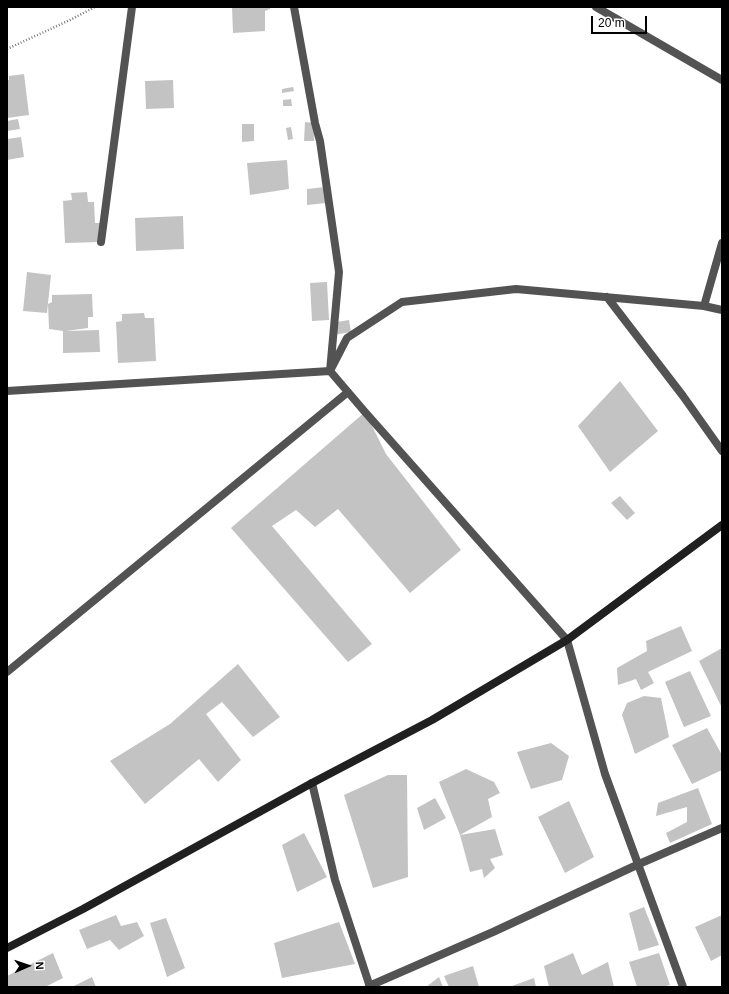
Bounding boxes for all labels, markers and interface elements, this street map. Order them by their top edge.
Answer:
scale bar [593,8,649,34]
text: 20 m [598,16,625,30]
north arrow [8,946,48,986]
text: N [34,961,46,970]

